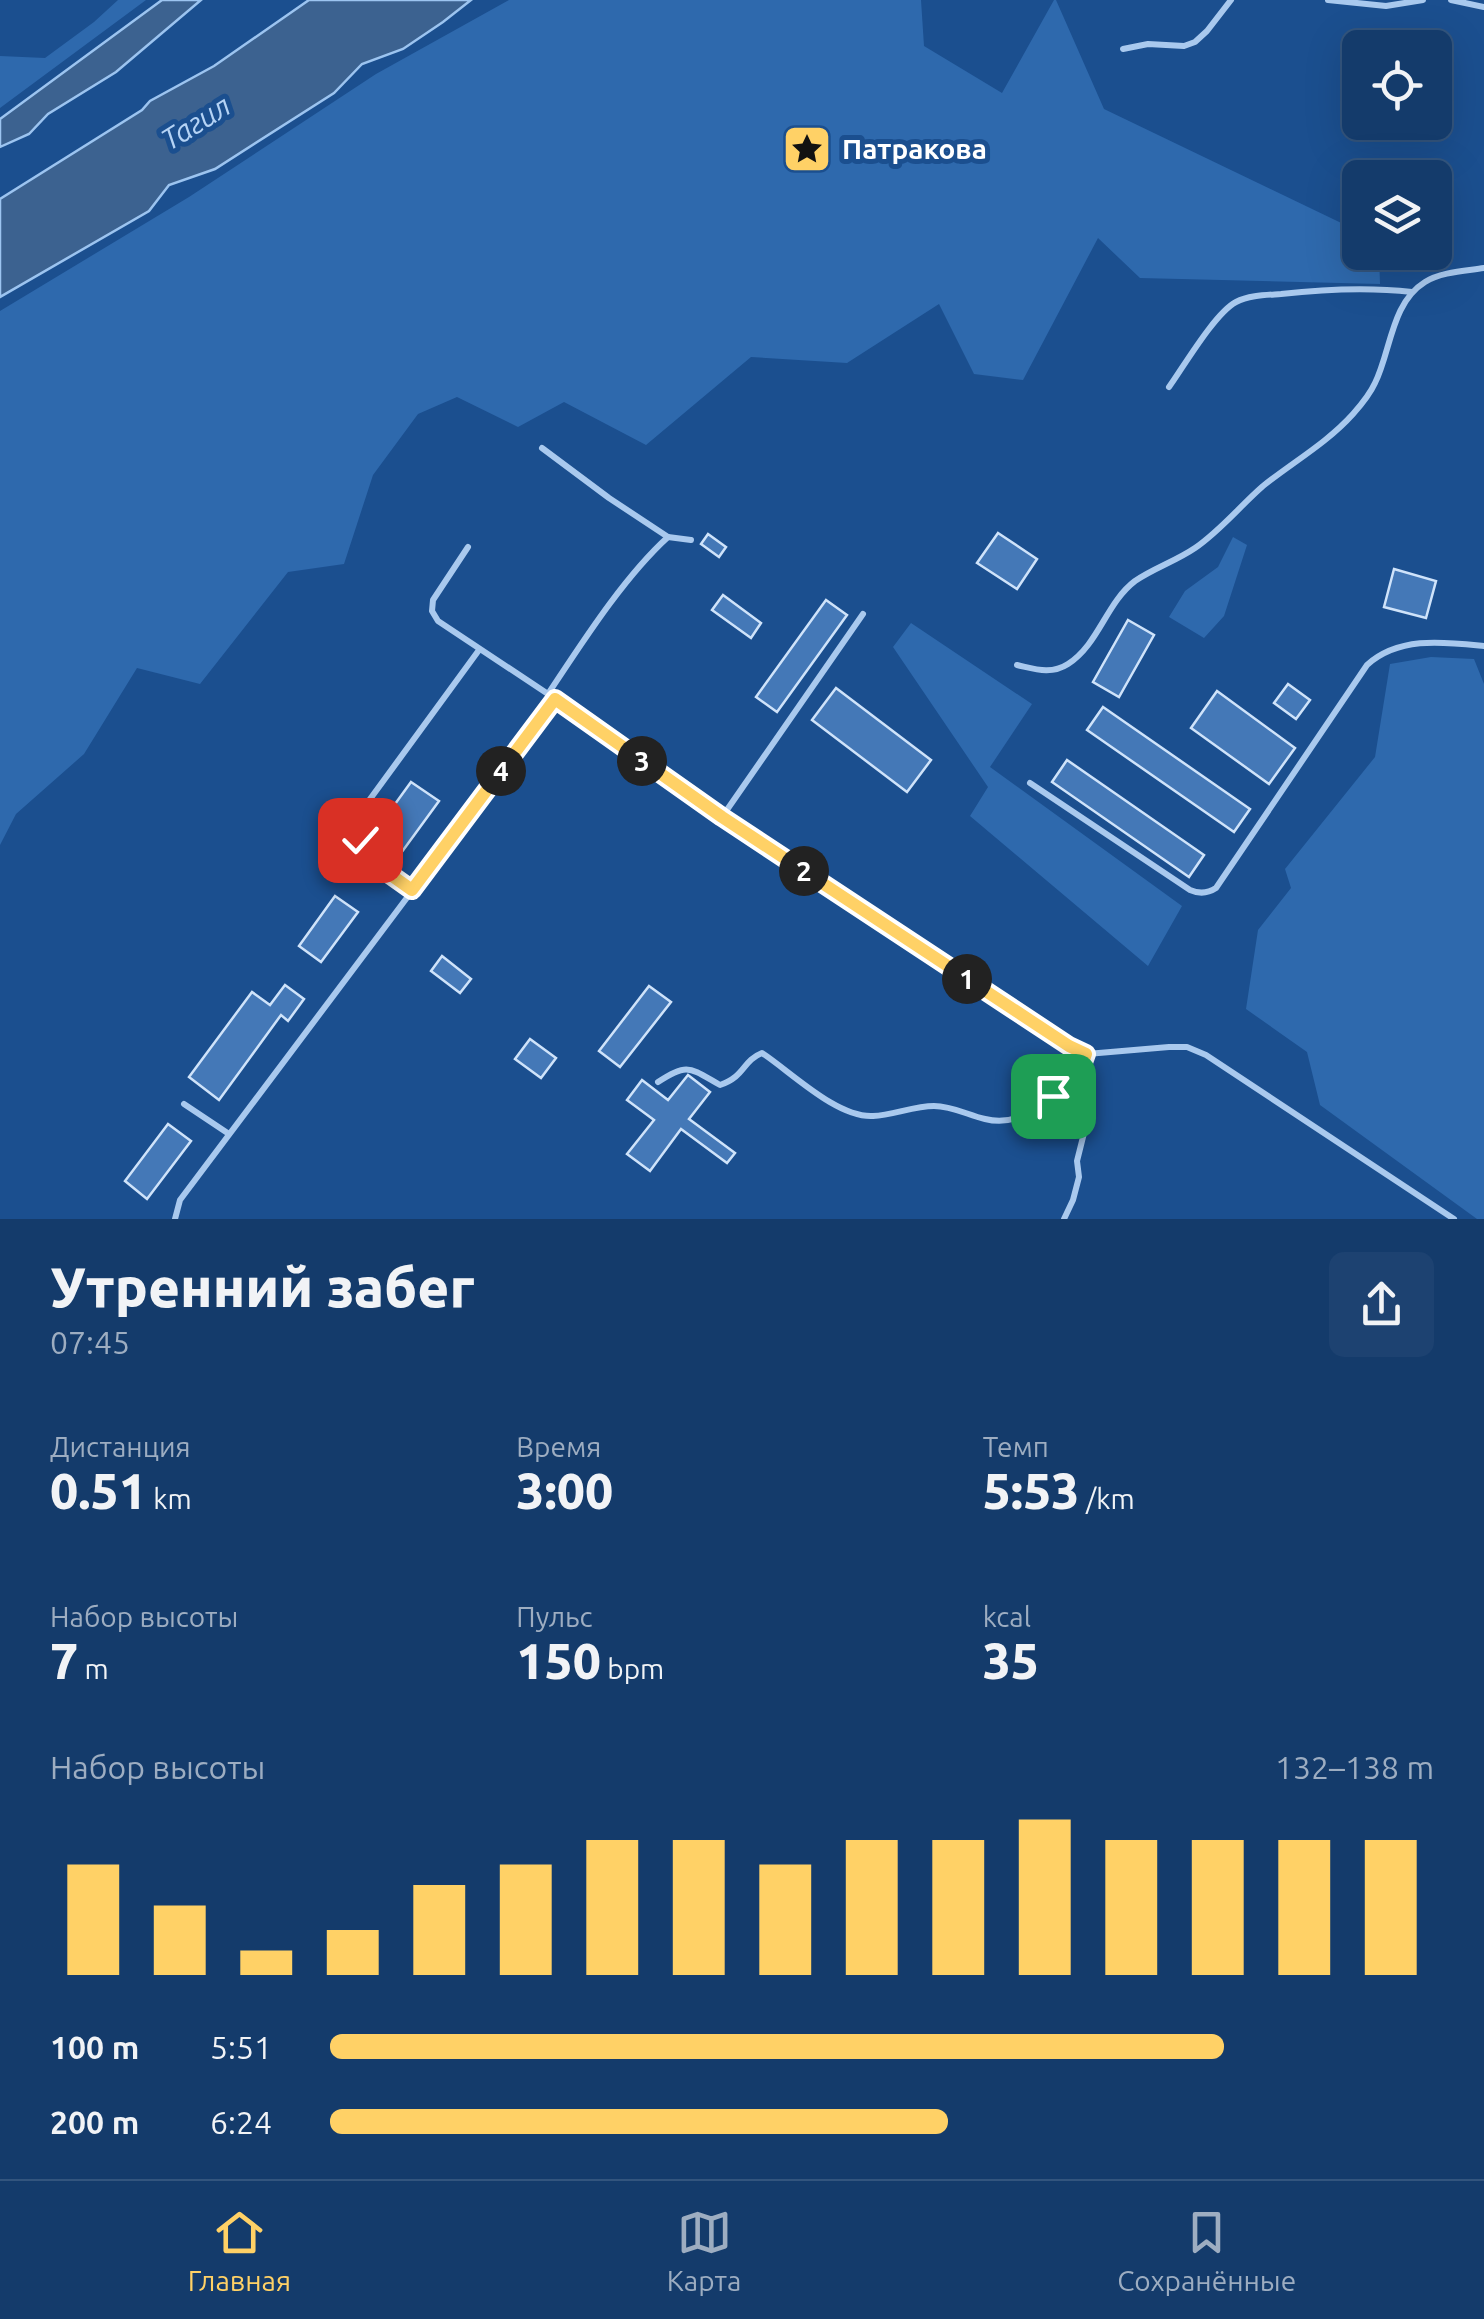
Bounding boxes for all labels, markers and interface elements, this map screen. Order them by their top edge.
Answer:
map controls [1342,30,1452,270]
button: locate [1342,30,1452,140]
water label: Тагил [155,88,236,157]
place icon: Патракова [781,123,833,175]
place label: Патракова [842,133,987,164]
button: layers [1342,160,1452,270]
pin: 3 [617,736,667,786]
text: 3 [634,745,650,776]
pin: 4 [476,746,526,796]
text: 4 [493,755,509,786]
pin [318,798,403,883]
icon: check [333,813,388,868]
pin: 2 [779,846,829,896]
text: 2 [796,855,812,886]
pin: 1 [942,954,992,1004]
text: 1 [959,963,975,994]
pin [1011,1054,1096,1139]
icon: arrive [1026,1069,1081,1124]
button: share [1329,1252,1434,1357]
text: Утренний забег [50,1256,474,1317]
text: 07:45 [50,1324,130,1360]
text: Дистанция [50,1431,191,1462]
text: Время [516,1431,601,1462]
text: Темп [983,1431,1049,1462]
text: 0.51 [50,1462,147,1518]
text: 3:00 [516,1462,613,1518]
text: 5:53 [983,1462,1080,1518]
text: km [147,1483,192,1514]
text: /km [1080,1483,1135,1514]
text: Набор высоты [50,1601,238,1632]
text: Пульс [516,1601,593,1632]
text: kcal [983,1601,1031,1632]
text: 7 [50,1632,78,1688]
text: 150 [516,1632,601,1688]
text: 35 [983,1632,1039,1688]
text: m [78,1653,109,1684]
text: bpm [601,1653,664,1684]
text: Набор высоты [50,1749,265,1785]
text: 132–138 m [1275,1749,1434,1785]
text: 100 m [50,2029,139,2065]
text: 5:51 [210,2029,272,2065]
text: 200 m [50,2104,139,2140]
text: 6:24 [210,2104,272,2140]
tab: Главная [188,2205,291,2296]
tab: Карта [667,2205,741,2296]
tab: Сохранённые [1117,2205,1296,2296]

